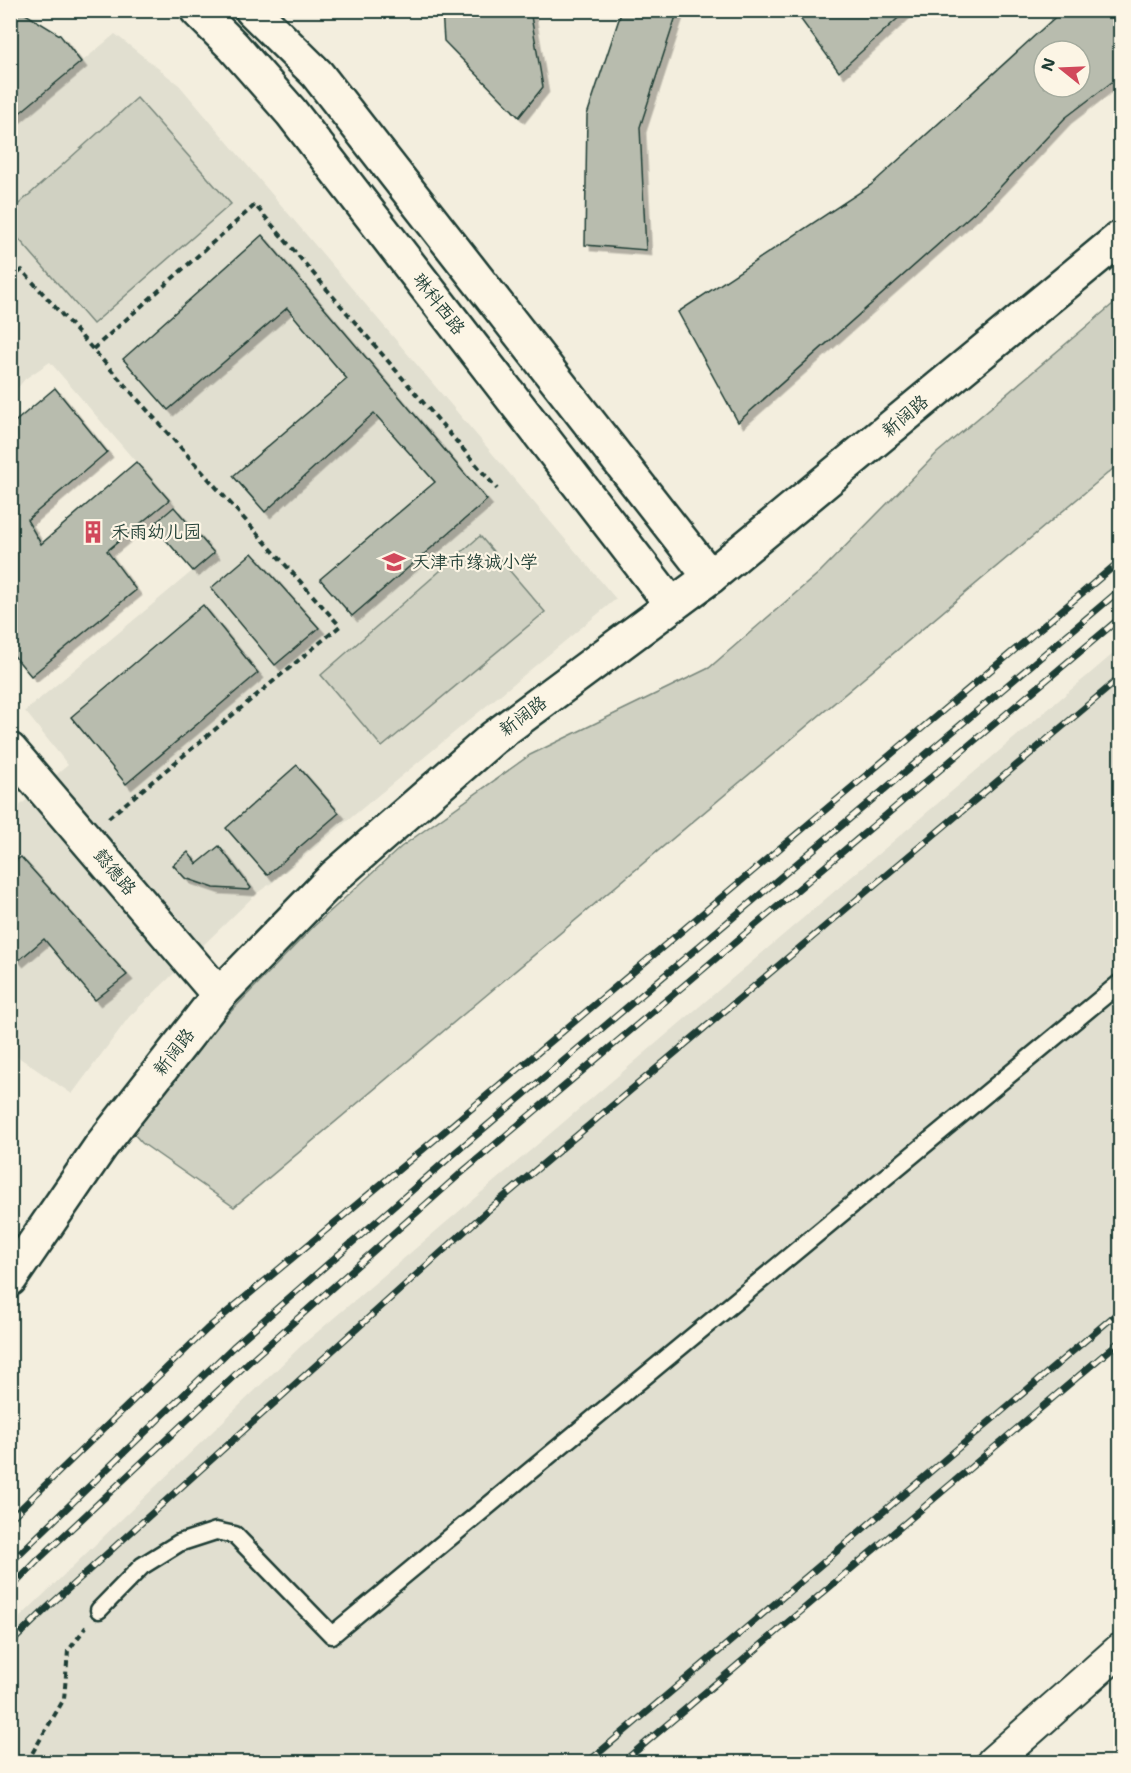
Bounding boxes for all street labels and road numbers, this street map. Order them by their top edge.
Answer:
street label: 琳科西路 [407,268,471,340]
street label: 新阔路 [877,389,933,443]
street label: 新阔路 [494,690,552,742]
street label: 懿德路 [88,844,142,900]
street label: 新阔路 [148,1023,200,1081]

